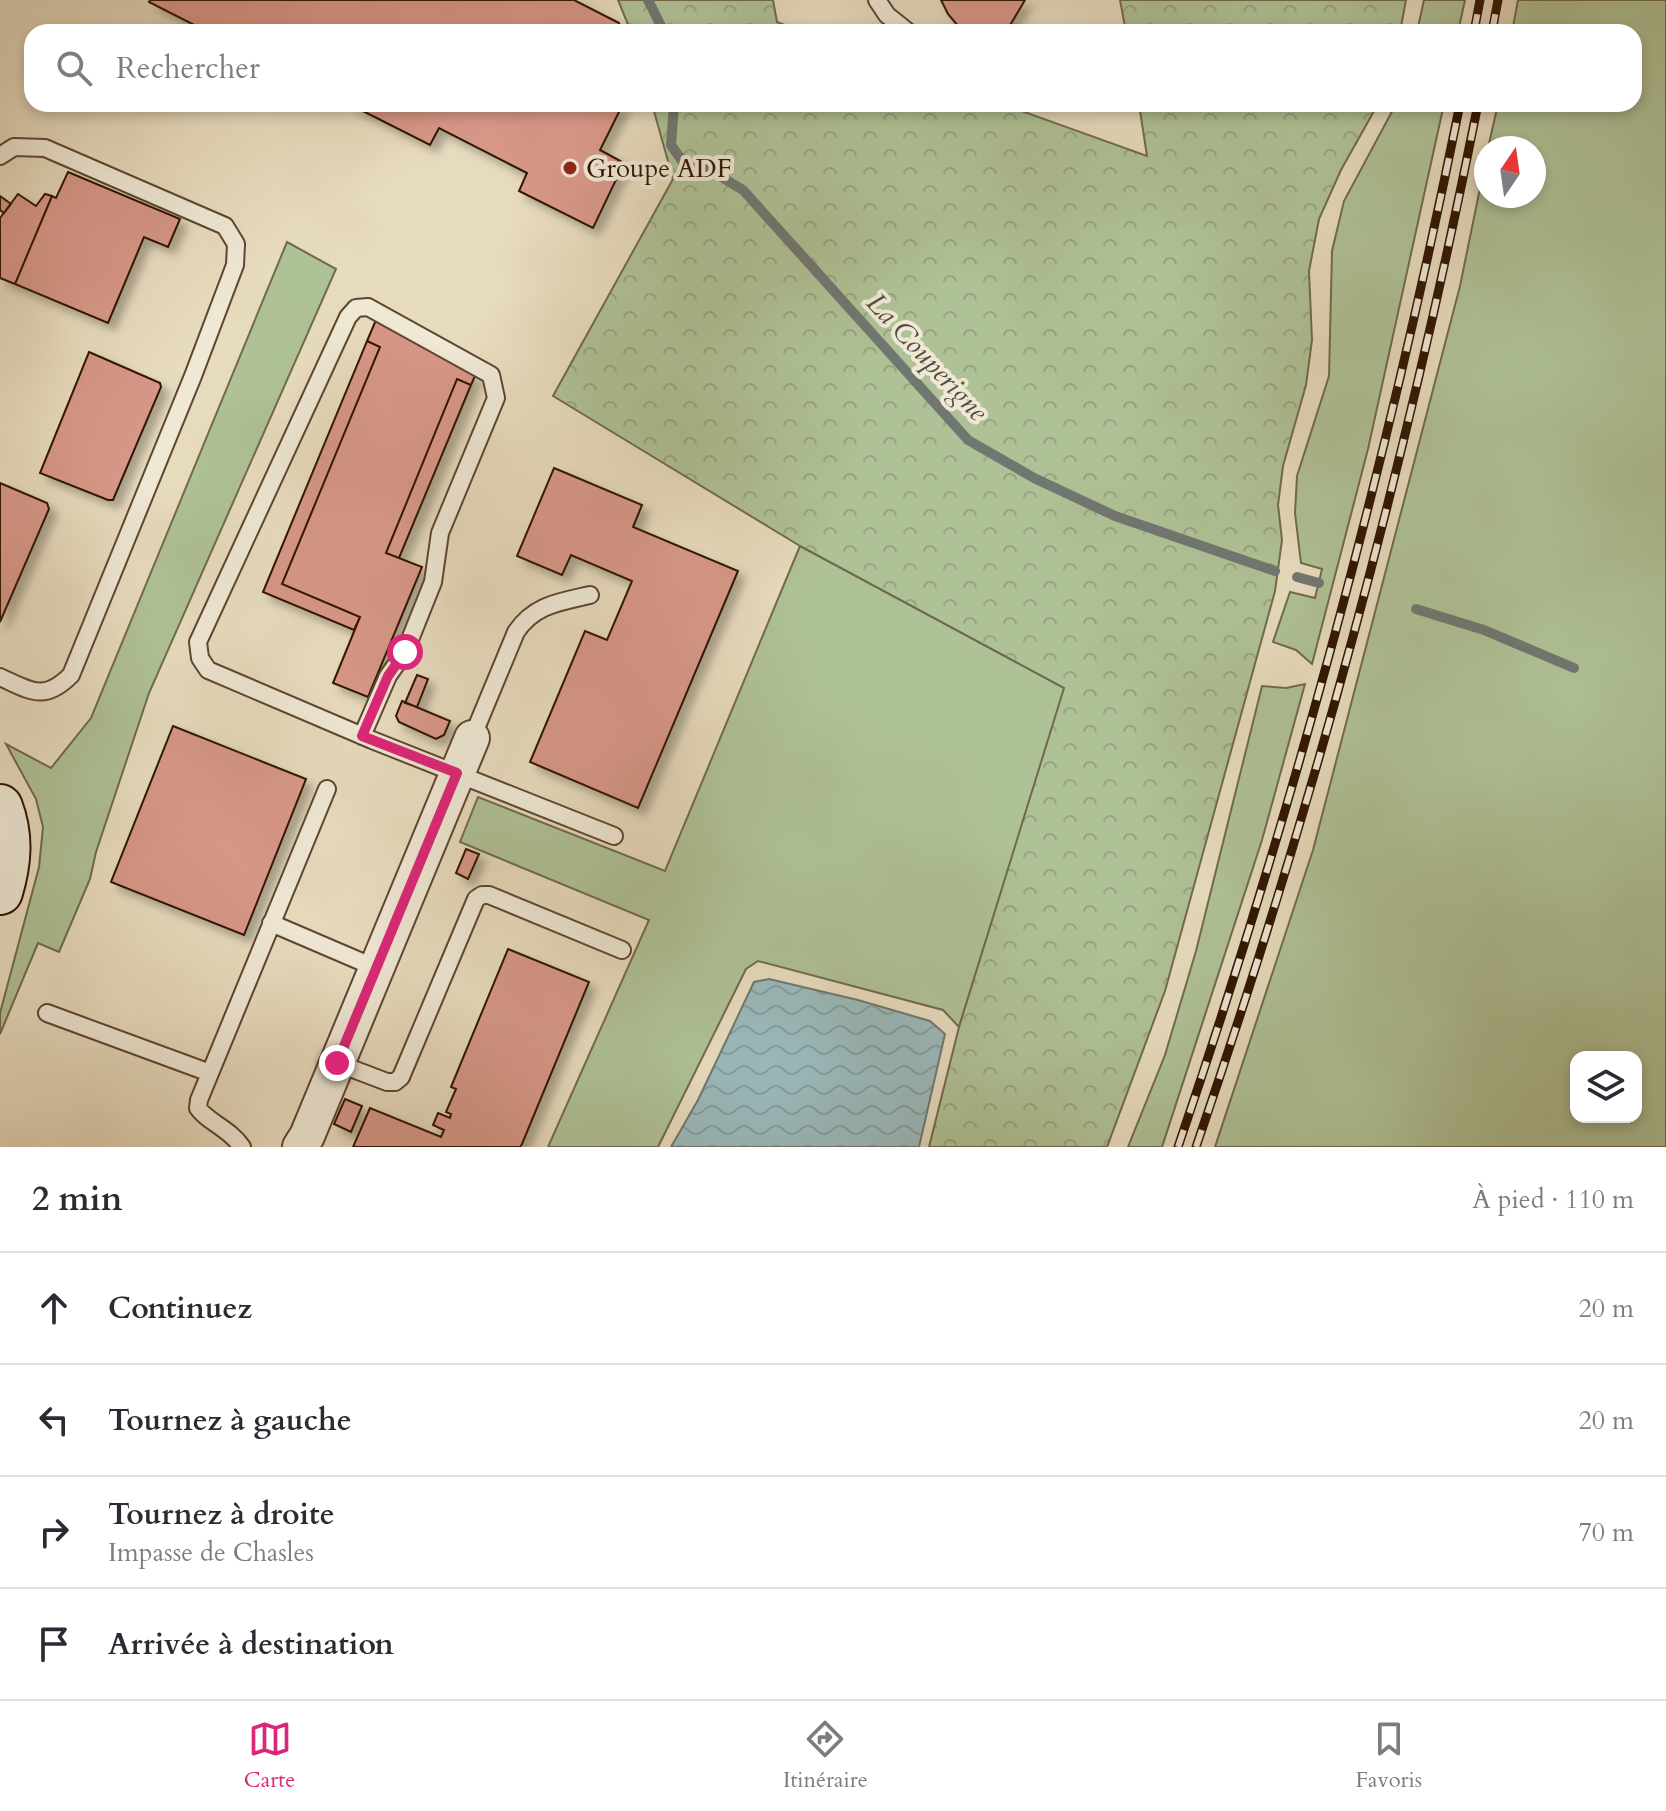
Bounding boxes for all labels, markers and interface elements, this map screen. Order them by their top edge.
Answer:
search box [24,24,1642,112]
icon: search [52,46,96,90]
text: Rechercher [116,48,260,89]
north arrow [1474,136,1546,208]
place label: Groupe ADF [586,151,731,186]
marker: Groupe ADF [561,159,579,177]
water label: La Couperigne [858,285,997,430]
route start [387,634,423,670]
route end [319,1045,355,1081]
map controls [1570,1051,1642,1123]
button: layers [1570,1051,1642,1123]
text: 2 min [32,1176,123,1222]
text: À pied · 110 m [1472,1182,1634,1217]
icon: ahead [32,1286,76,1330]
text: Continuez [108,1288,252,1329]
text: 20 m [1578,1291,1634,1326]
icon: left [32,1398,76,1442]
text: Tournez à gauche [108,1400,352,1441]
text: 20 m [1578,1403,1634,1438]
text: Tournez à droite [108,1494,335,1535]
icon: right [32,1510,76,1554]
text: 70 m [1578,1515,1634,1550]
text: Impasse de Chasles [108,1535,314,1570]
icon: arrive [32,1622,76,1666]
text: Arrivée à destination [108,1624,394,1665]
tab: Carte [244,1717,295,1795]
tab: Itinéraire [783,1717,868,1795]
tab: Favoris [1355,1717,1422,1795]

